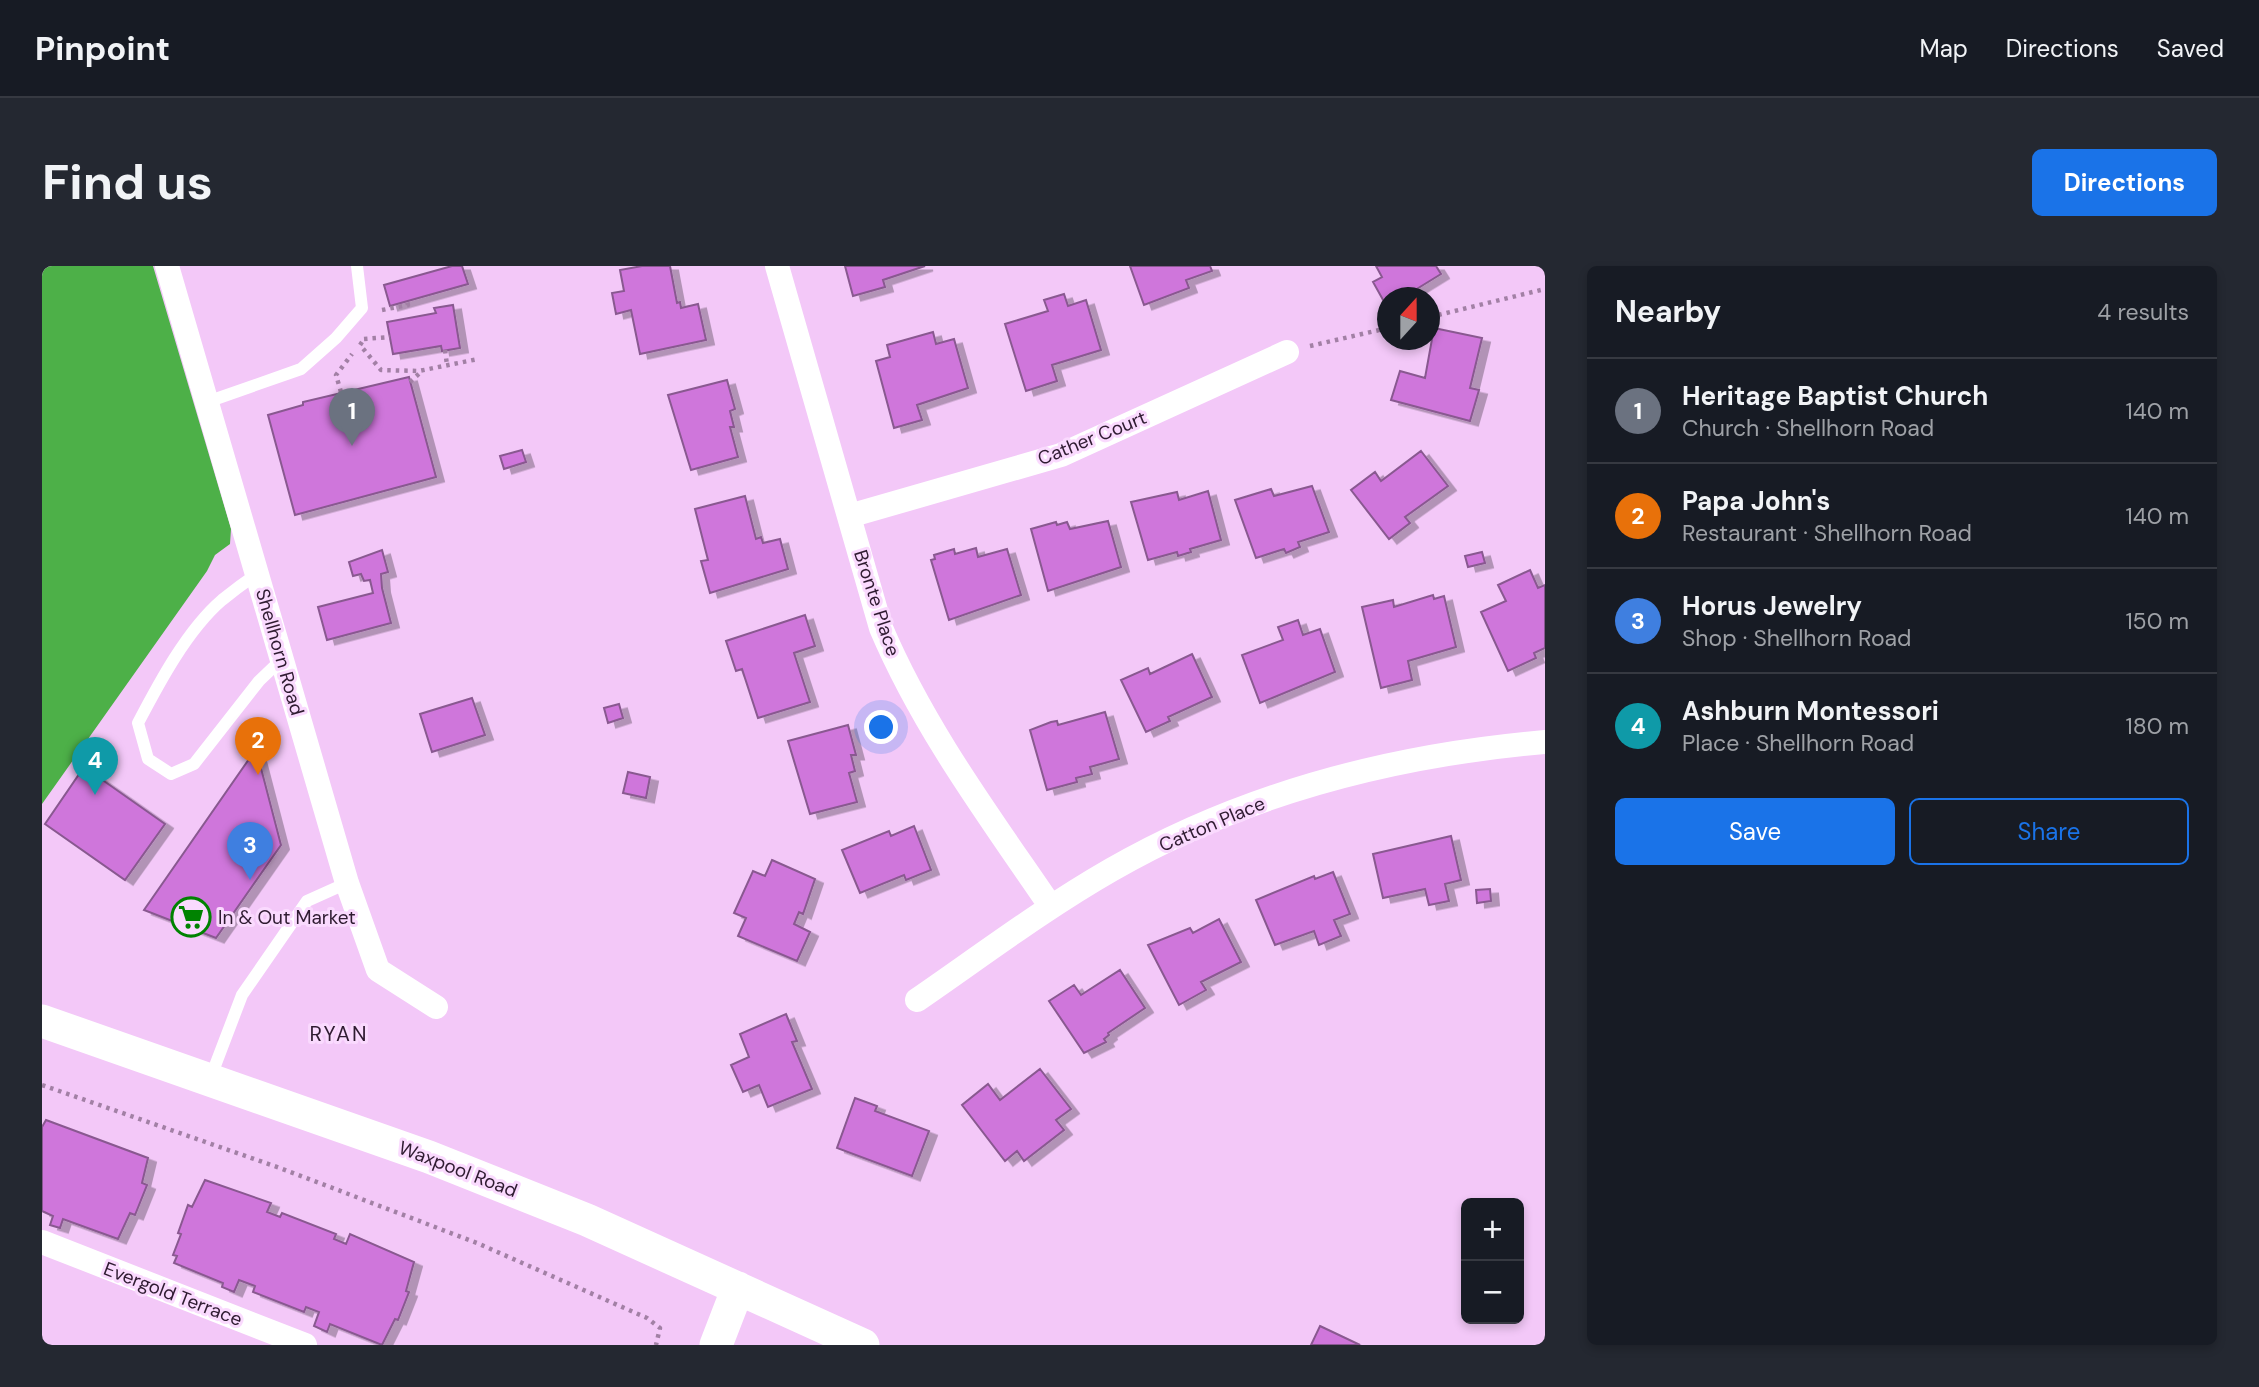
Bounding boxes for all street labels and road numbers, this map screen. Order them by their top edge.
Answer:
street label: Cather Court [1034,405,1150,471]
street label: Bronte Place [848,547,906,659]
street label: Shellhorn Road [250,586,310,718]
street label: Catton Place [1155,790,1269,858]
street label: Waxpool Road [395,1135,521,1203]
street label: Evergold Terrace [100,1256,246,1332]

